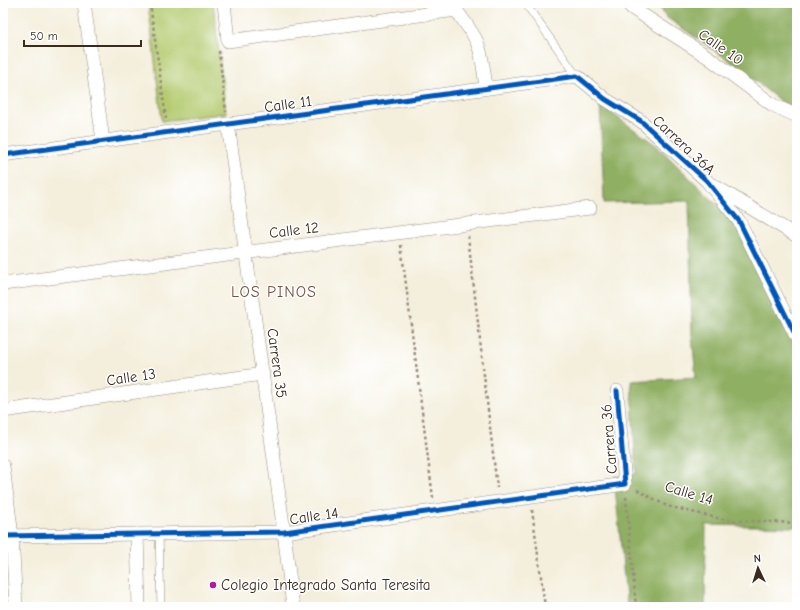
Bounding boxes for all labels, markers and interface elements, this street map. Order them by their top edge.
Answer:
scale bar [24,22,141,48]
street label: Calle 10 [695,25,747,69]
text: 50 m [30,29,58,43]
street label: Calle 11 [263,92,313,116]
street label: Carrera 36A [649,111,719,179]
street label: Calle 12 [268,218,320,242]
district label: LOS PINOS [231,283,317,301]
street label: Carrera 35 [263,327,291,399]
street label: Calle 13 [105,365,157,389]
street label: Carrera 36 [597,403,621,475]
street label: Calle 14 [663,477,715,509]
street label: Calle 14 [288,504,340,528]
north arrow [738,548,778,588]
text: N [753,552,761,565]
place label: Colegio Integrado Santa Teresita [221,576,431,594]
marker: Colegio Integrado Santa Teresita [208,580,218,590]

